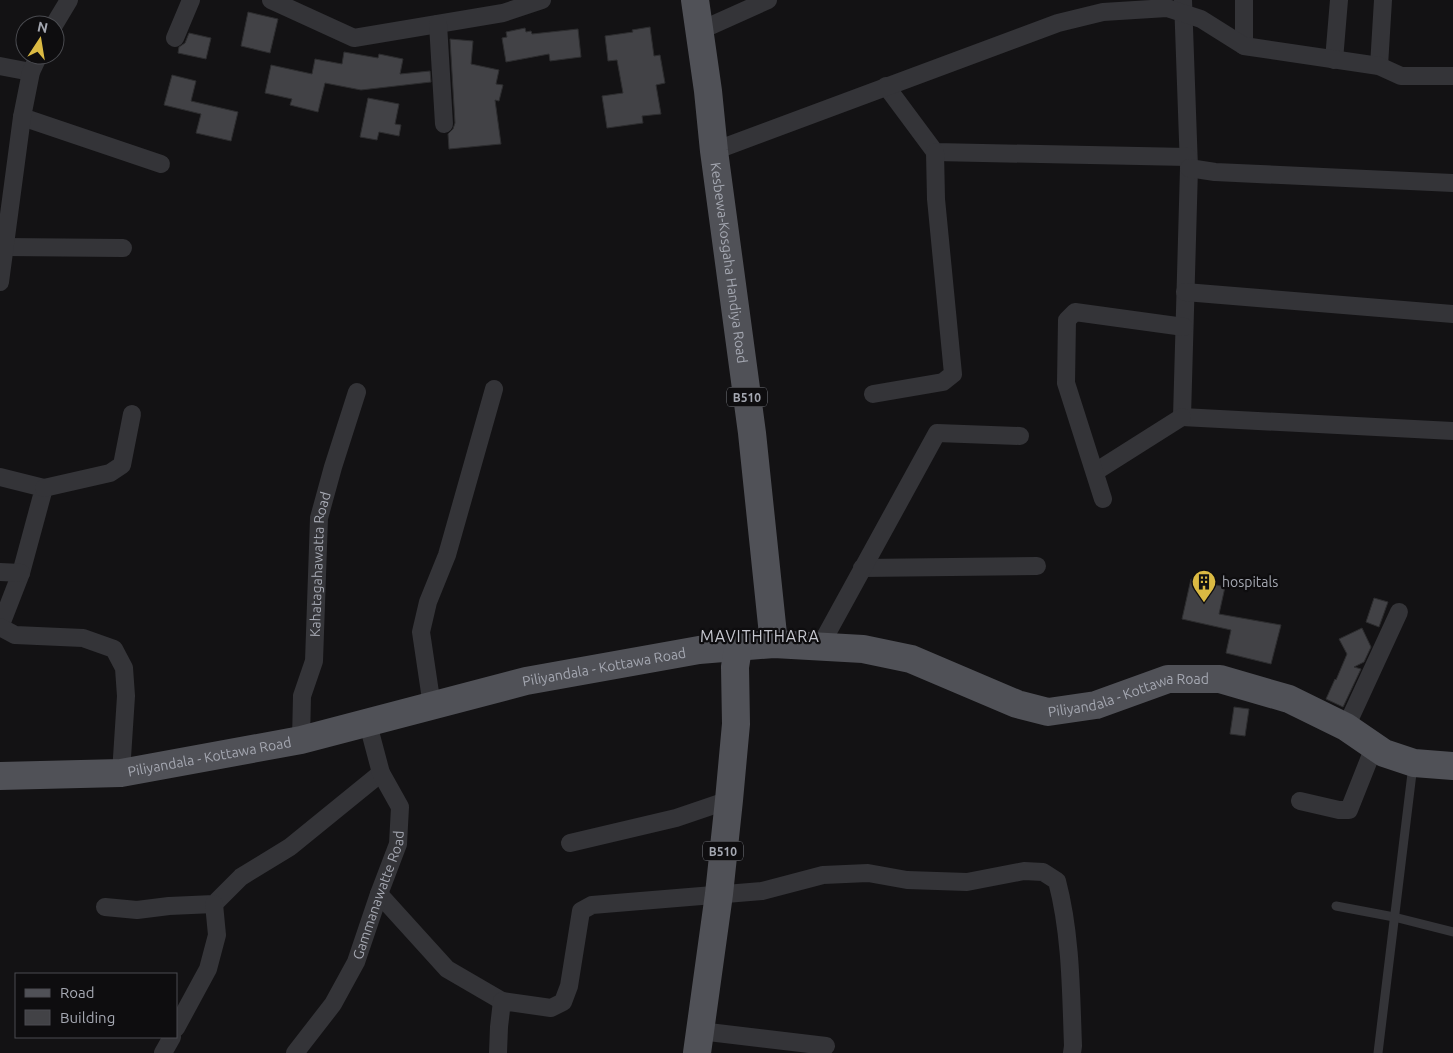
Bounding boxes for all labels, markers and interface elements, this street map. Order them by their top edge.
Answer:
north arrow [15,15,65,65]
text: N [36,18,49,36]
street label: Kesbewa-Kosgaha Handiya Road [708,161,751,364]
road number: B510 [727,388,767,407]
street label: Kahatagahawatta Road [307,490,334,637]
building icon: hospitals [1191,569,1217,603]
place label: hospitals [1222,574,1278,590]
district label: MAVITHTHARA [700,627,820,645]
street label: Piliyandala - Kottawa Road [521,644,687,690]
street label: Piliyandala - Kottawa Road [1047,671,1209,720]
street label: Piliyandala - Kottawa Road [126,734,293,780]
street label: Gammanawatte Road [350,830,407,961]
road number: B510 [703,841,743,860]
legend [15,973,178,1038]
text: Road [60,984,95,1001]
text: Building [60,1009,115,1026]

